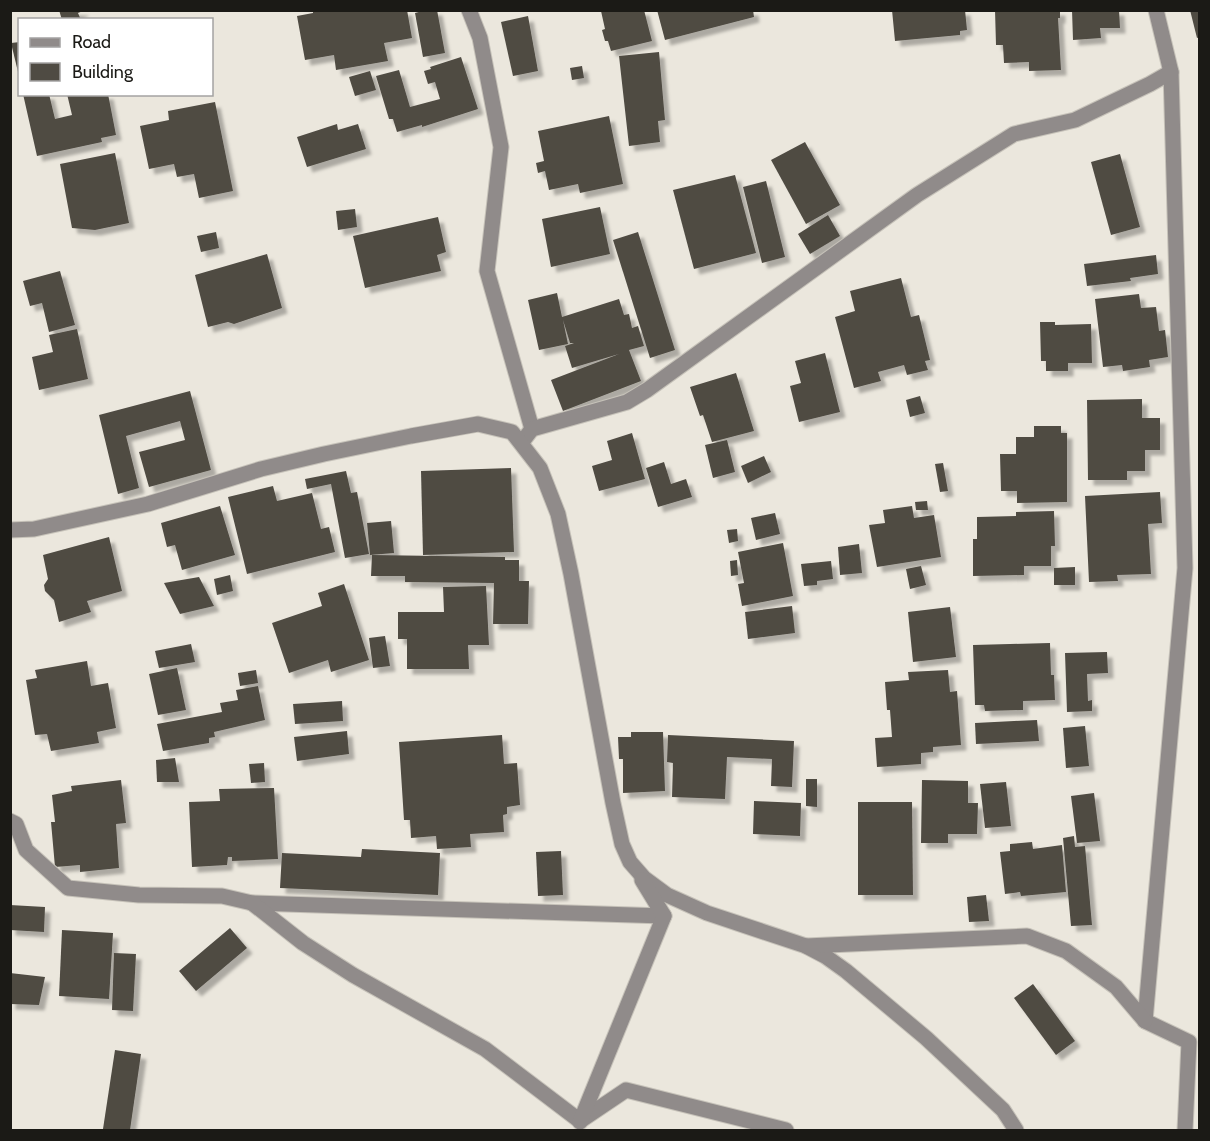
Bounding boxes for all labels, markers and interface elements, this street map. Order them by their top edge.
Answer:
legend [18,18,213,96]
text: Road [72,31,111,53]
text: Building [72,61,134,83]

